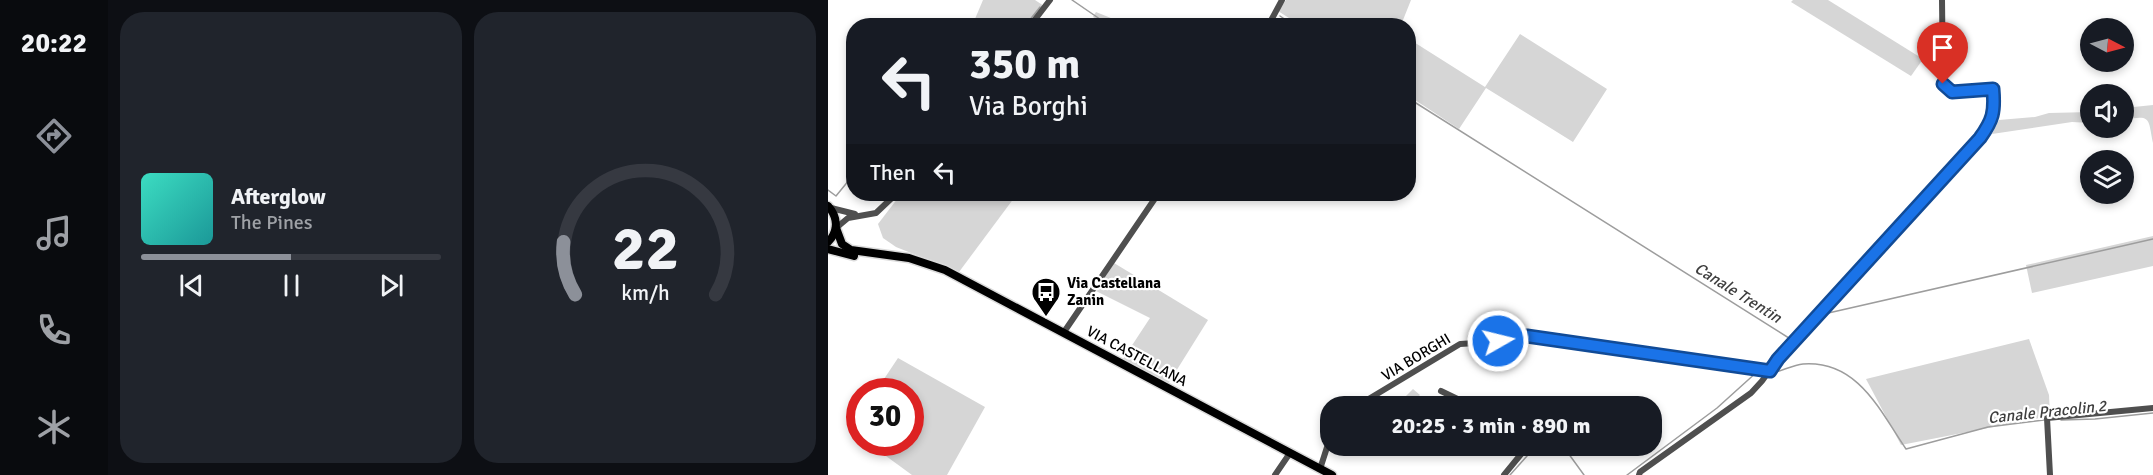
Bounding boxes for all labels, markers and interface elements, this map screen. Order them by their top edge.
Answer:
north arrow [2080,18,2134,72]
map controls [2080,18,2134,204]
pin [1917,22,1968,84]
text: 20:22 [21,27,87,60]
icon: arrive [1926,31,1959,64]
text: 350 m [969,39,1080,90]
icon: left [870,42,948,120]
button: sound [2080,84,2134,138]
text: Via Borghi [969,90,1088,123]
icon: directions [33,115,75,157]
button: layers [2080,150,2134,204]
icon: left [928,156,961,189]
text: Then [870,159,916,186]
text: Afterglow [231,183,326,210]
text: The Pines [231,210,313,235]
text: 22 [611,210,679,287]
icon: music [33,212,75,254]
water label: Canale Trentin [1691,258,1786,328]
icon: previous [175,269,208,302]
icon: pause [275,269,308,302]
icon: next [375,269,408,302]
place label: Via Castellana Zanin [1067,274,1161,309]
bus stop icon: Via Castellana Zanin [1030,276,1062,318]
text: km/h [621,280,669,306]
icon: phone [33,309,75,351]
position arrow [1466,309,1530,373]
street label: VIA CASTELLANA [1084,322,1190,390]
street label: VIA BORGHI [1378,329,1454,385]
speed limit sign: 30 [846,378,924,456]
water label: Canale Pracolin 2 [1987,396,2108,428]
icon: climate [33,406,75,448]
text: 20:25 · 3 min · 890 m [1391,412,1591,439]

